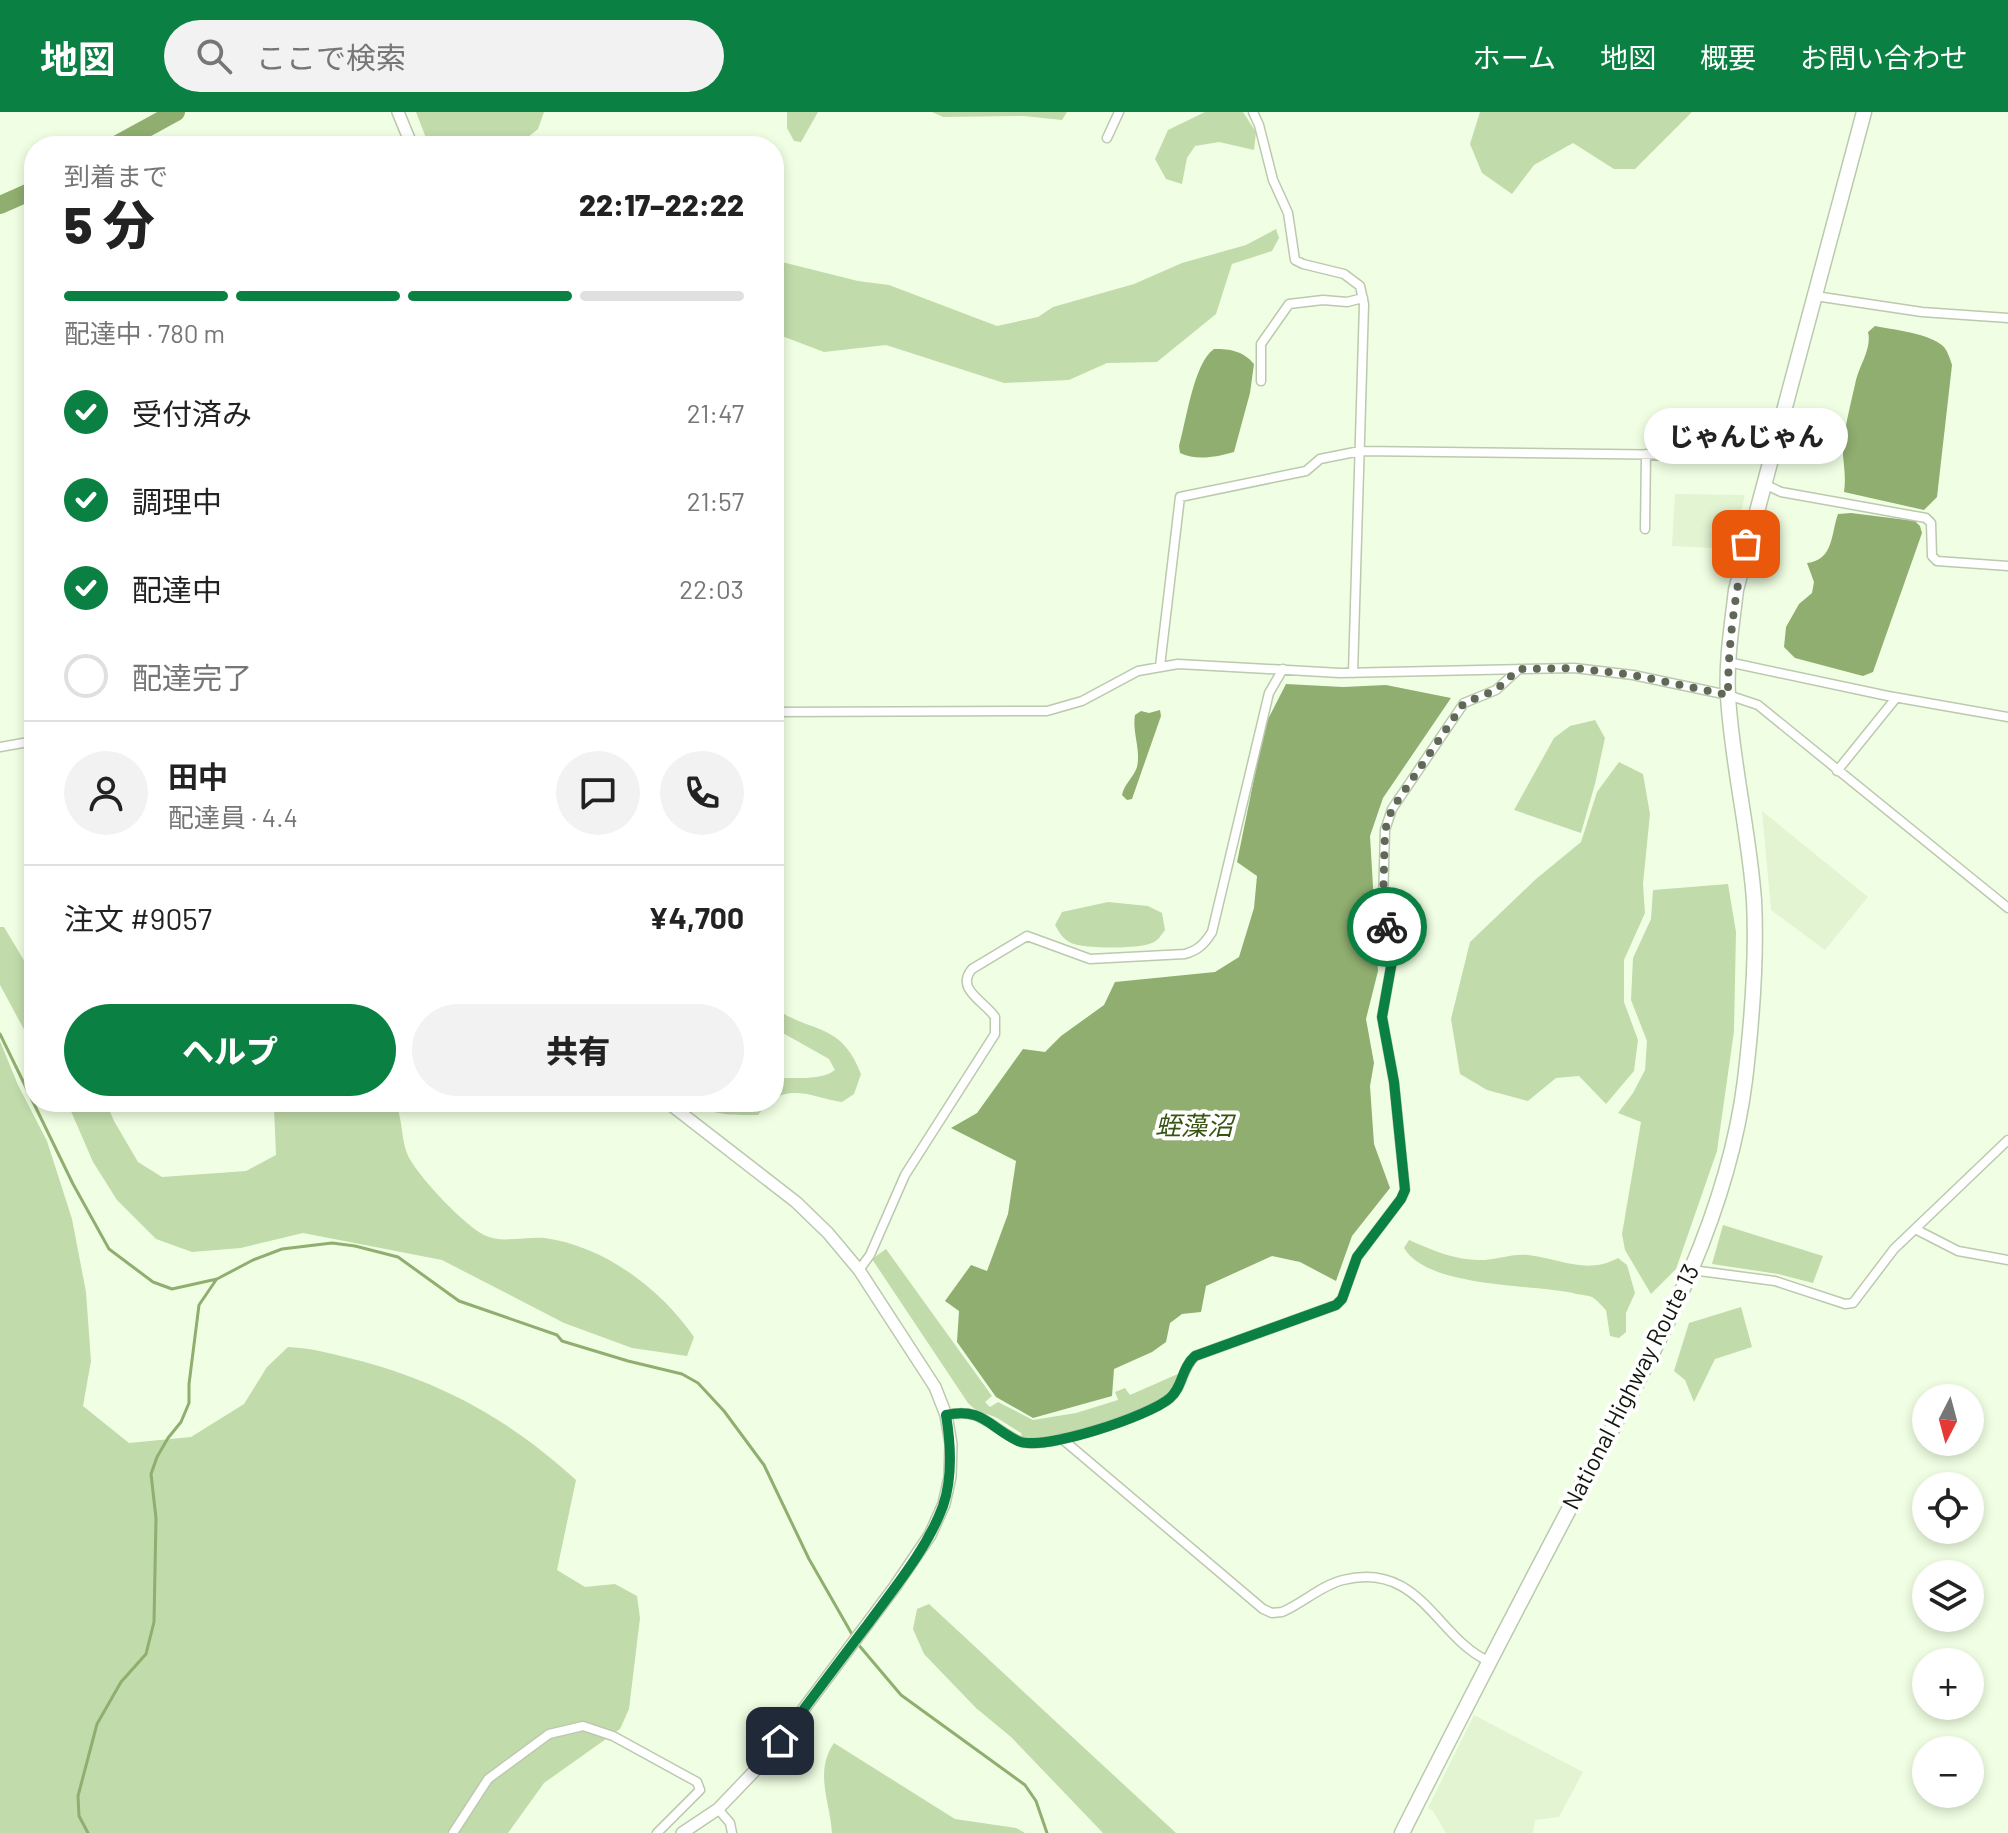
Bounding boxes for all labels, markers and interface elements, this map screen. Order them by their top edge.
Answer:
search box [164,20,724,92]
icon: search [192,34,236,78]
text: 地図 [40,35,116,81]
text: ここで検索 [256,39,406,75]
text: ホーム [1473,40,1556,74]
text: 地図 [1600,40,1656,74]
text: 概要 [1700,40,1756,74]
text: お問い合わせ [1800,40,1968,74]
text: 到着まで [64,160,168,191]
text: 22:17–22:22 [579,186,744,222]
text: 5 分 [64,192,155,254]
text: 配達中 · 780 m [64,317,225,348]
icon: check [64,390,108,434]
text: 受付済み [132,395,252,431]
text: 21:47 [687,397,744,428]
callout: じゃんじゃん [1644,408,1848,464]
text: じゃんじゃん [1668,420,1824,451]
icon: check [64,478,108,522]
text: 調理中 [132,483,222,519]
text: 21:57 [687,485,744,516]
pin [1712,510,1780,578]
icon: bag [1724,522,1768,566]
icon: check [64,566,108,610]
text: 配達中 [132,571,222,607]
text: 22:03 [679,573,744,604]
text: 配達完了 [132,659,252,695]
button: person [64,751,148,835]
button: chat [556,751,640,835]
button: phone [660,751,744,835]
text: 田中 [168,758,228,794]
text: 配達員 · 4.4 [168,801,298,832]
courier [1347,887,1427,967]
text: ¥4,700 [648,899,744,935]
text: 注文 #9057 [64,900,212,936]
icon: bike [1365,905,1409,949]
button: ヘルプ [64,1004,396,1096]
button: 共有 [412,1004,744,1096]
water label: 蛭藻沼 [1155,1109,1237,1140]
street label: National Highway Route 13 [1555,1259,1704,1514]
north arrow [1912,1384,1984,1456]
map controls [1912,1384,1984,1808]
button: locate [1912,1472,1984,1544]
button: layers [1912,1560,1984,1632]
button: + [1912,1648,1984,1720]
pin [746,1707,814,1775]
icon: home [758,1719,802,1763]
button: − [1912,1736,1984,1808]

